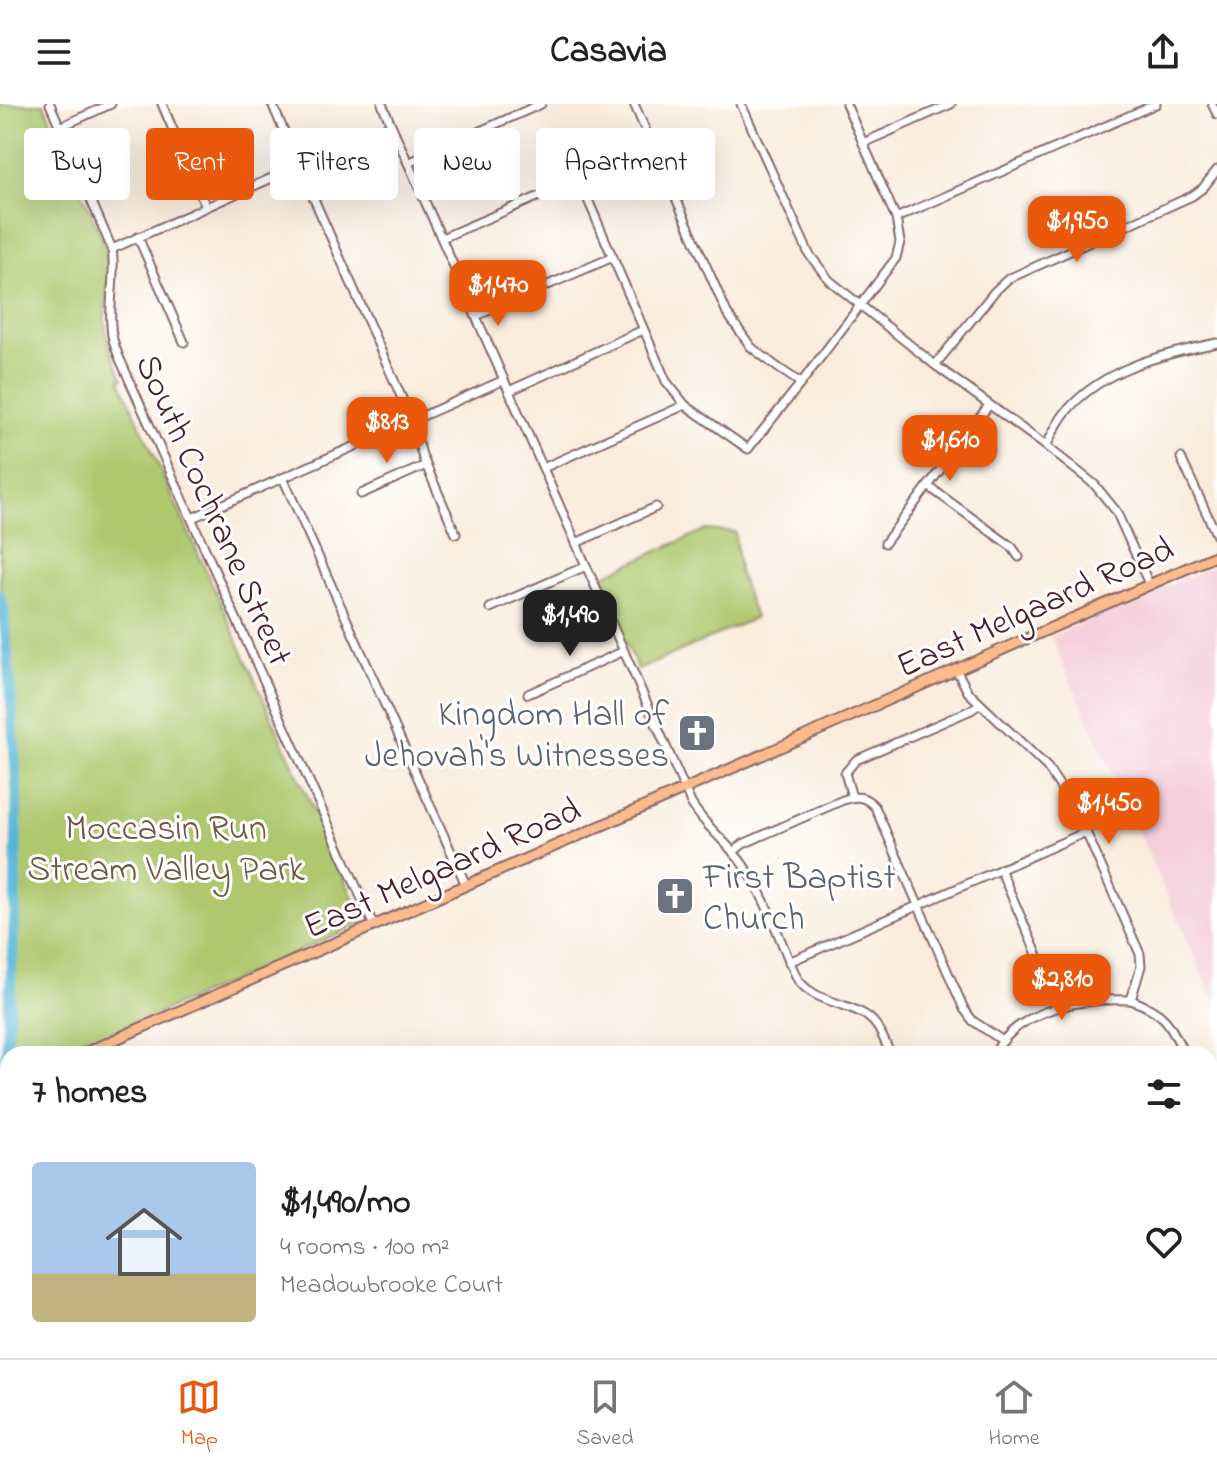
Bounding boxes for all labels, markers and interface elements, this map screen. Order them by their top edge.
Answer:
text: Casavia [550,26,667,79]
icon: menu [32,30,76,74]
icon: share [1141,30,1185,74]
chip: Buy [24,128,130,200]
chip: Rent [146,128,254,200]
chip: Filters [270,128,398,200]
chip: New [414,128,520,200]
chip: Apartment [536,128,715,200]
pin: $1,950 [1012,196,1142,264]
text: $1,950 [1046,203,1108,241]
pin: $1,470 [433,260,563,328]
text: $1,470 [467,267,529,305]
street label: South Cochrane Street [119,346,304,675]
pin: $813 [340,397,434,465]
text: $813 [365,404,409,442]
pin: $1,610 [885,415,1015,483]
text: $1,610 [920,422,980,460]
street label: East Melgaard Road [889,524,1183,694]
pin: $1,490 [505,590,635,658]
text: $1,490 [541,597,599,635]
place label: Kingdom Hall of Jehovah's Witnesses [365,690,669,784]
church icon: Kingdom Hall of Jehovah's Witnesses [676,712,718,754]
pin: $1,450 [1044,778,1174,846]
street label: East Melgaard Road [296,785,590,955]
text: $1,450 [1076,785,1142,823]
park label: Moccasin Run Stream Valley Park [27,804,305,898]
place label: First Baptist Church [702,853,896,947]
church icon: First Baptist Church [654,875,696,917]
pin: $2,810 [997,954,1127,1022]
text: $2,810 [1031,961,1093,999]
text: 7 homes [32,1069,147,1119]
icon: filters [1142,1072,1186,1116]
text: $1,490/mo [280,1179,411,1229]
icon: home [96,1194,192,1290]
icon: heart [1142,1220,1186,1264]
text: 4 rooms · 100 m² [280,1229,449,1267]
text: Meadowbrooke Court [280,1267,503,1305]
tab: Map [177,1375,221,1455]
tab: Saved [576,1375,634,1455]
tab: Home [988,1375,1040,1455]

